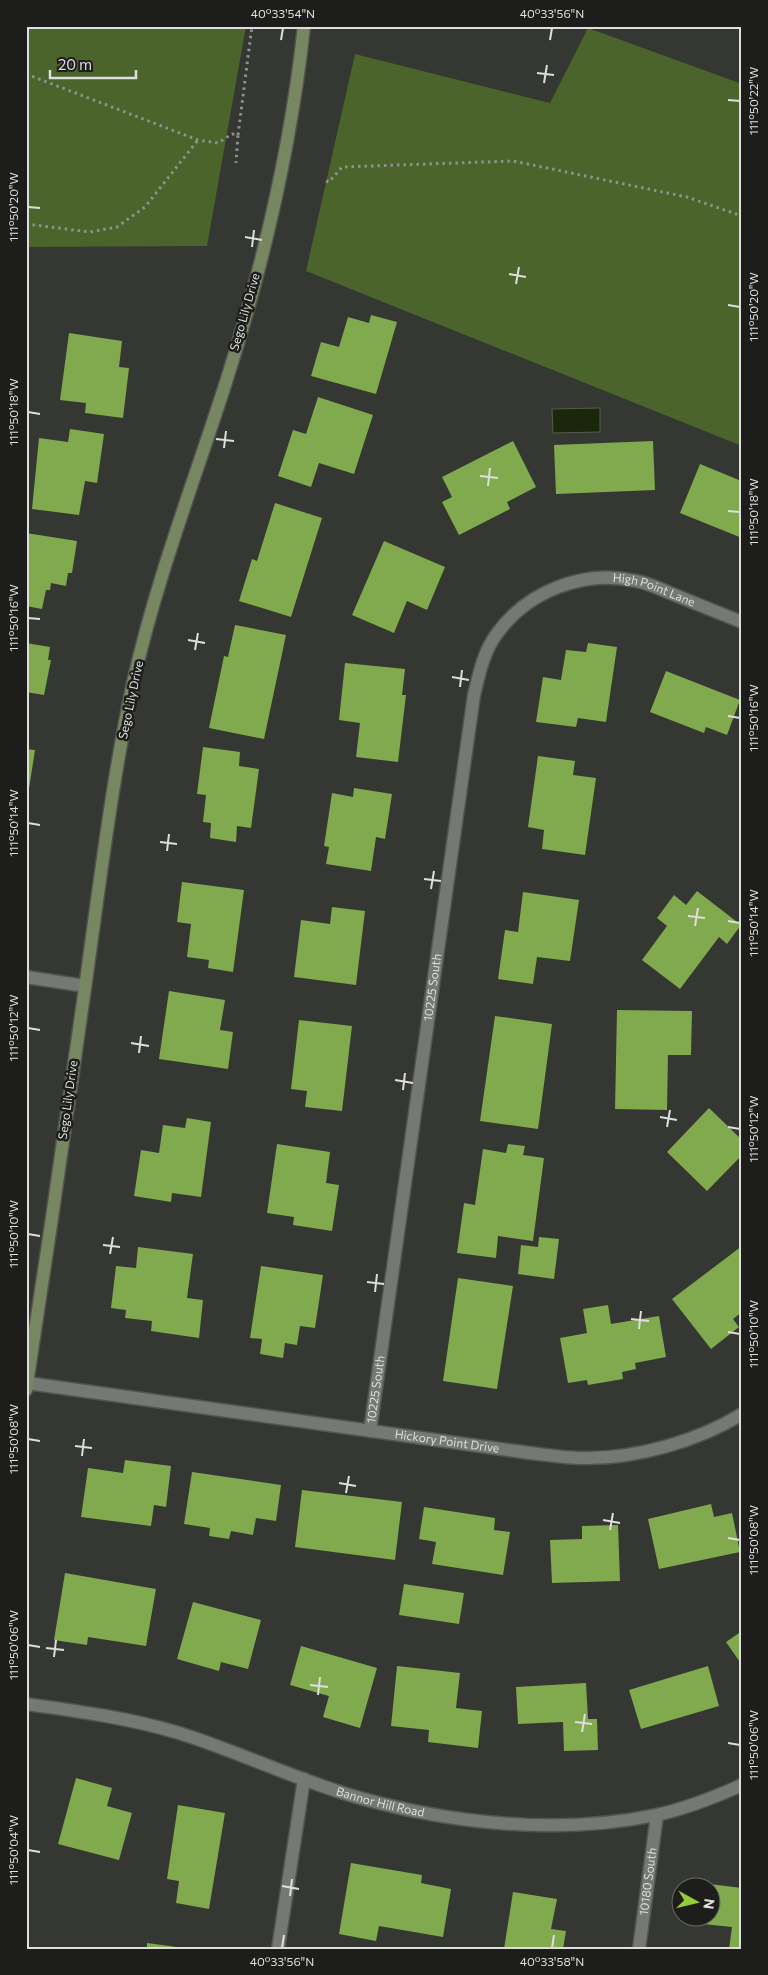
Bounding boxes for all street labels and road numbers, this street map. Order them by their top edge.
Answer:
street label: Sego Lily Drive [226,271,262,352]
street label: High Point Lane [612,570,697,608]
street label: Sego Lily Drive [115,659,145,740]
street label: 10225 South [420,953,443,1022]
street label: Sego Lily Drive [55,1059,79,1140]
street label: 10225 South [363,1355,387,1424]
street label: Hickory Point Drive [394,1426,500,1455]
street label: Bannor Hill Road [335,1783,426,1819]
street label: 10180 South [636,1847,659,1916]

